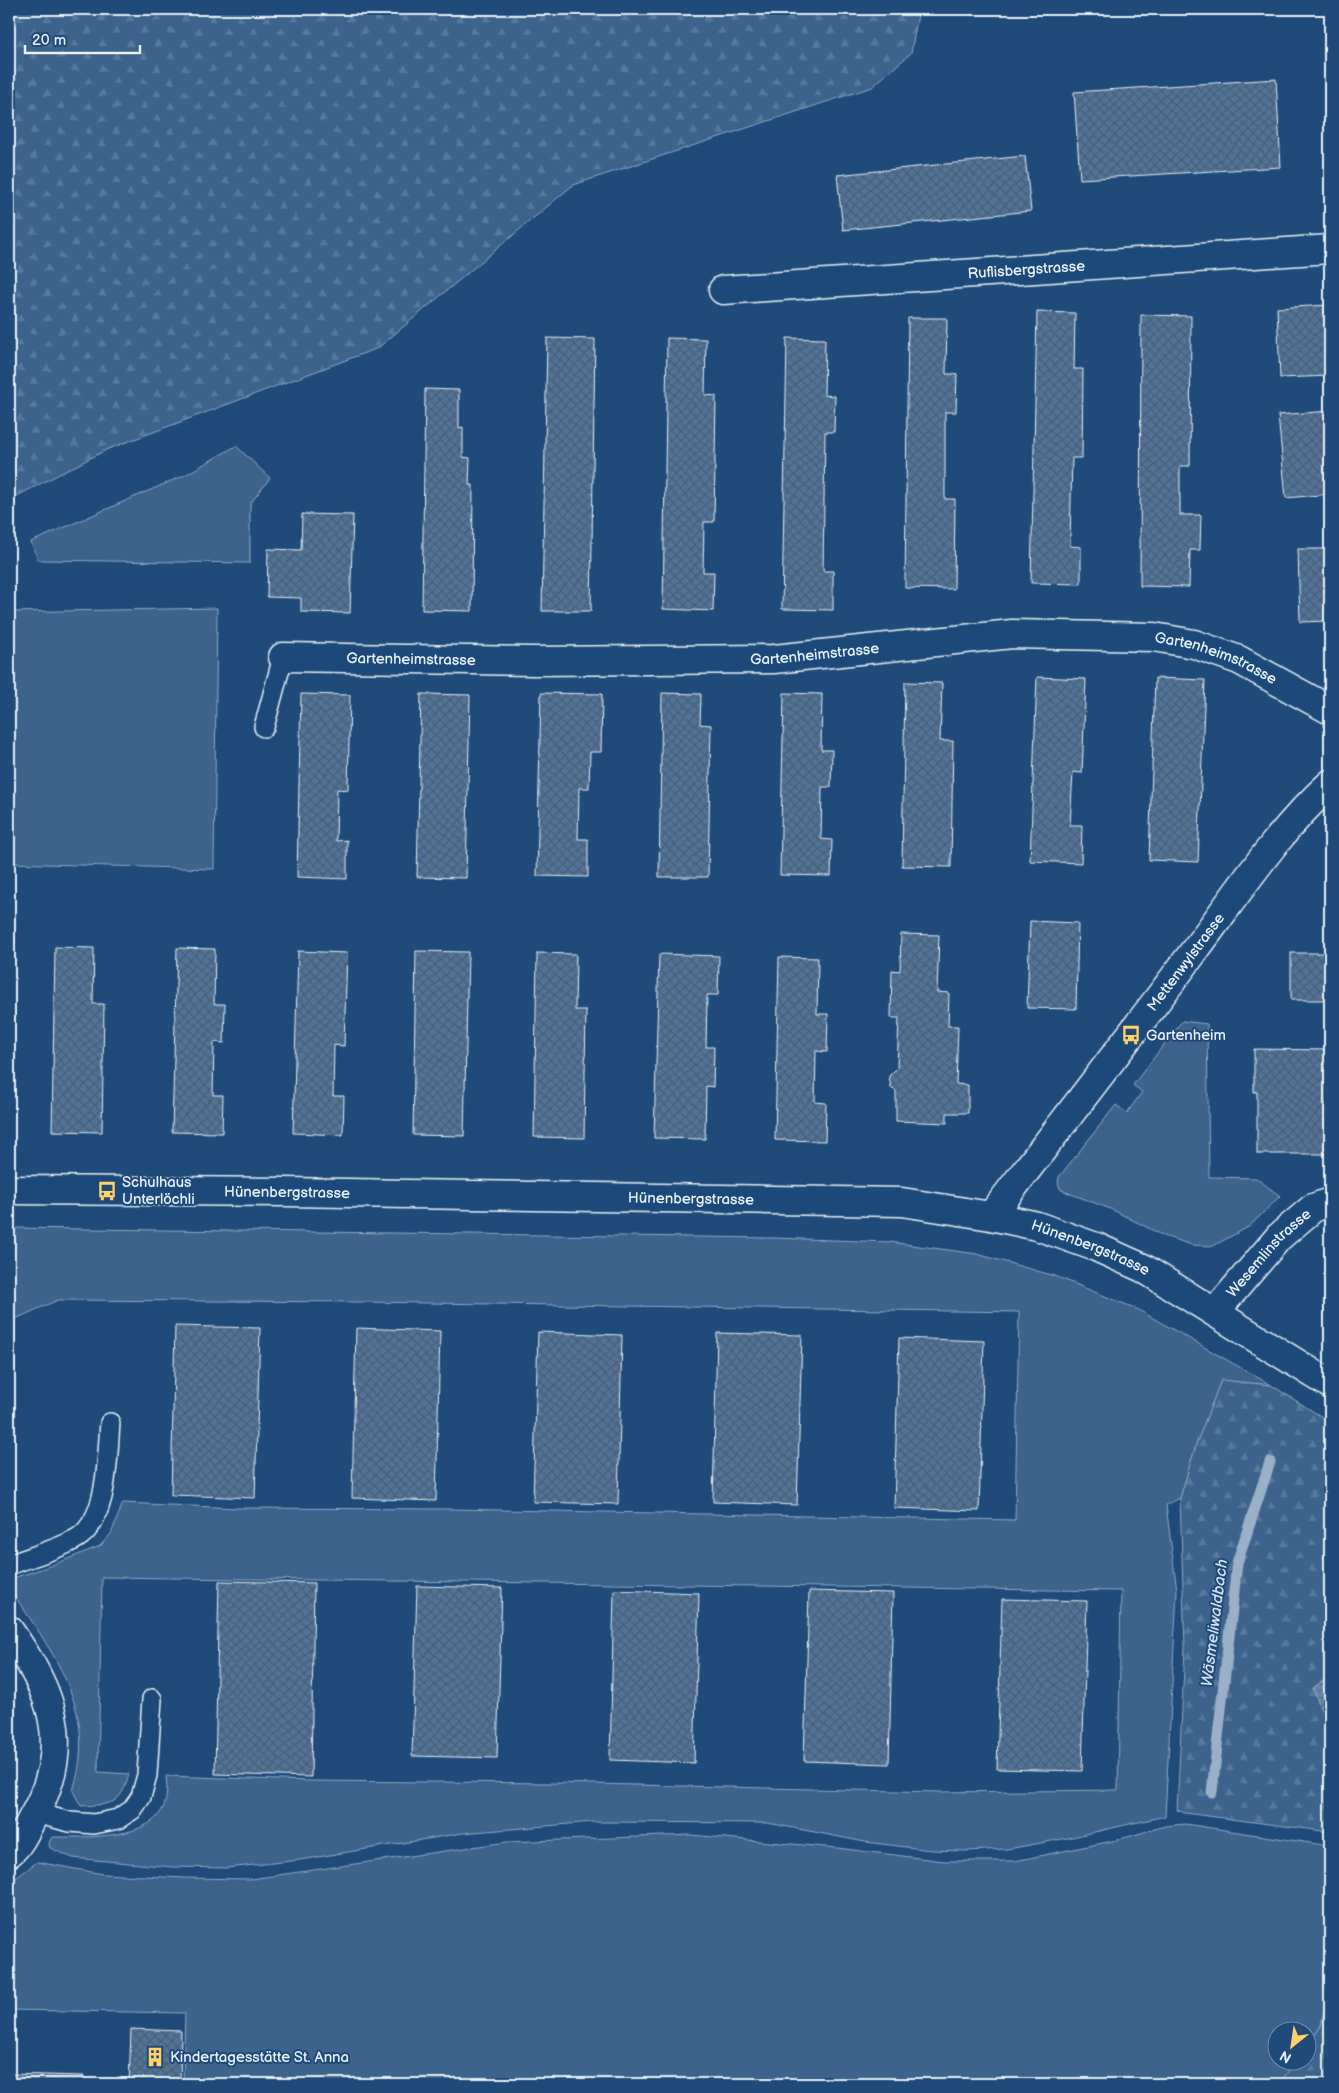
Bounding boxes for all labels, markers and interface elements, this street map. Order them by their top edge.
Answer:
scale bar [25,22,140,54]
text: 20 m [32,31,66,50]
street label: Ruflisbergstrasse [967,256,1086,283]
street label: Gartenheimstrasse [1153,628,1280,689]
street label: Gartenheimstrasse [750,639,880,669]
street label: Gartenheimstrasse [346,649,476,670]
street label: Mettenwylstrasse [1143,909,1229,1015]
bus stop icon: Gartenheim [1120,1024,1142,1046]
place label: Gartenheim [1146,1026,1226,1045]
place label: Schulhaus Unterlöchli [122,1173,195,1209]
bus stop icon: Schulhaus Unterlöchli [96,1180,118,1202]
street label: Hünenbergstrasse [224,1182,350,1203]
street label: Hünenbergstrasse [628,1188,754,1209]
street label: Wesemlinstrasse [1222,1204,1315,1301]
street label: Hünenbergstrasse [1029,1215,1154,1280]
water label: Wäsmeliwaldbach [1198,1558,1232,1688]
north arrow [1266,2020,1316,2070]
building icon: Kindertagesstätte St. Anna [144,2046,166,2068]
text: N [1277,2047,1295,2067]
place label: Kindertagesstätte St. Anna [170,2048,349,2067]

